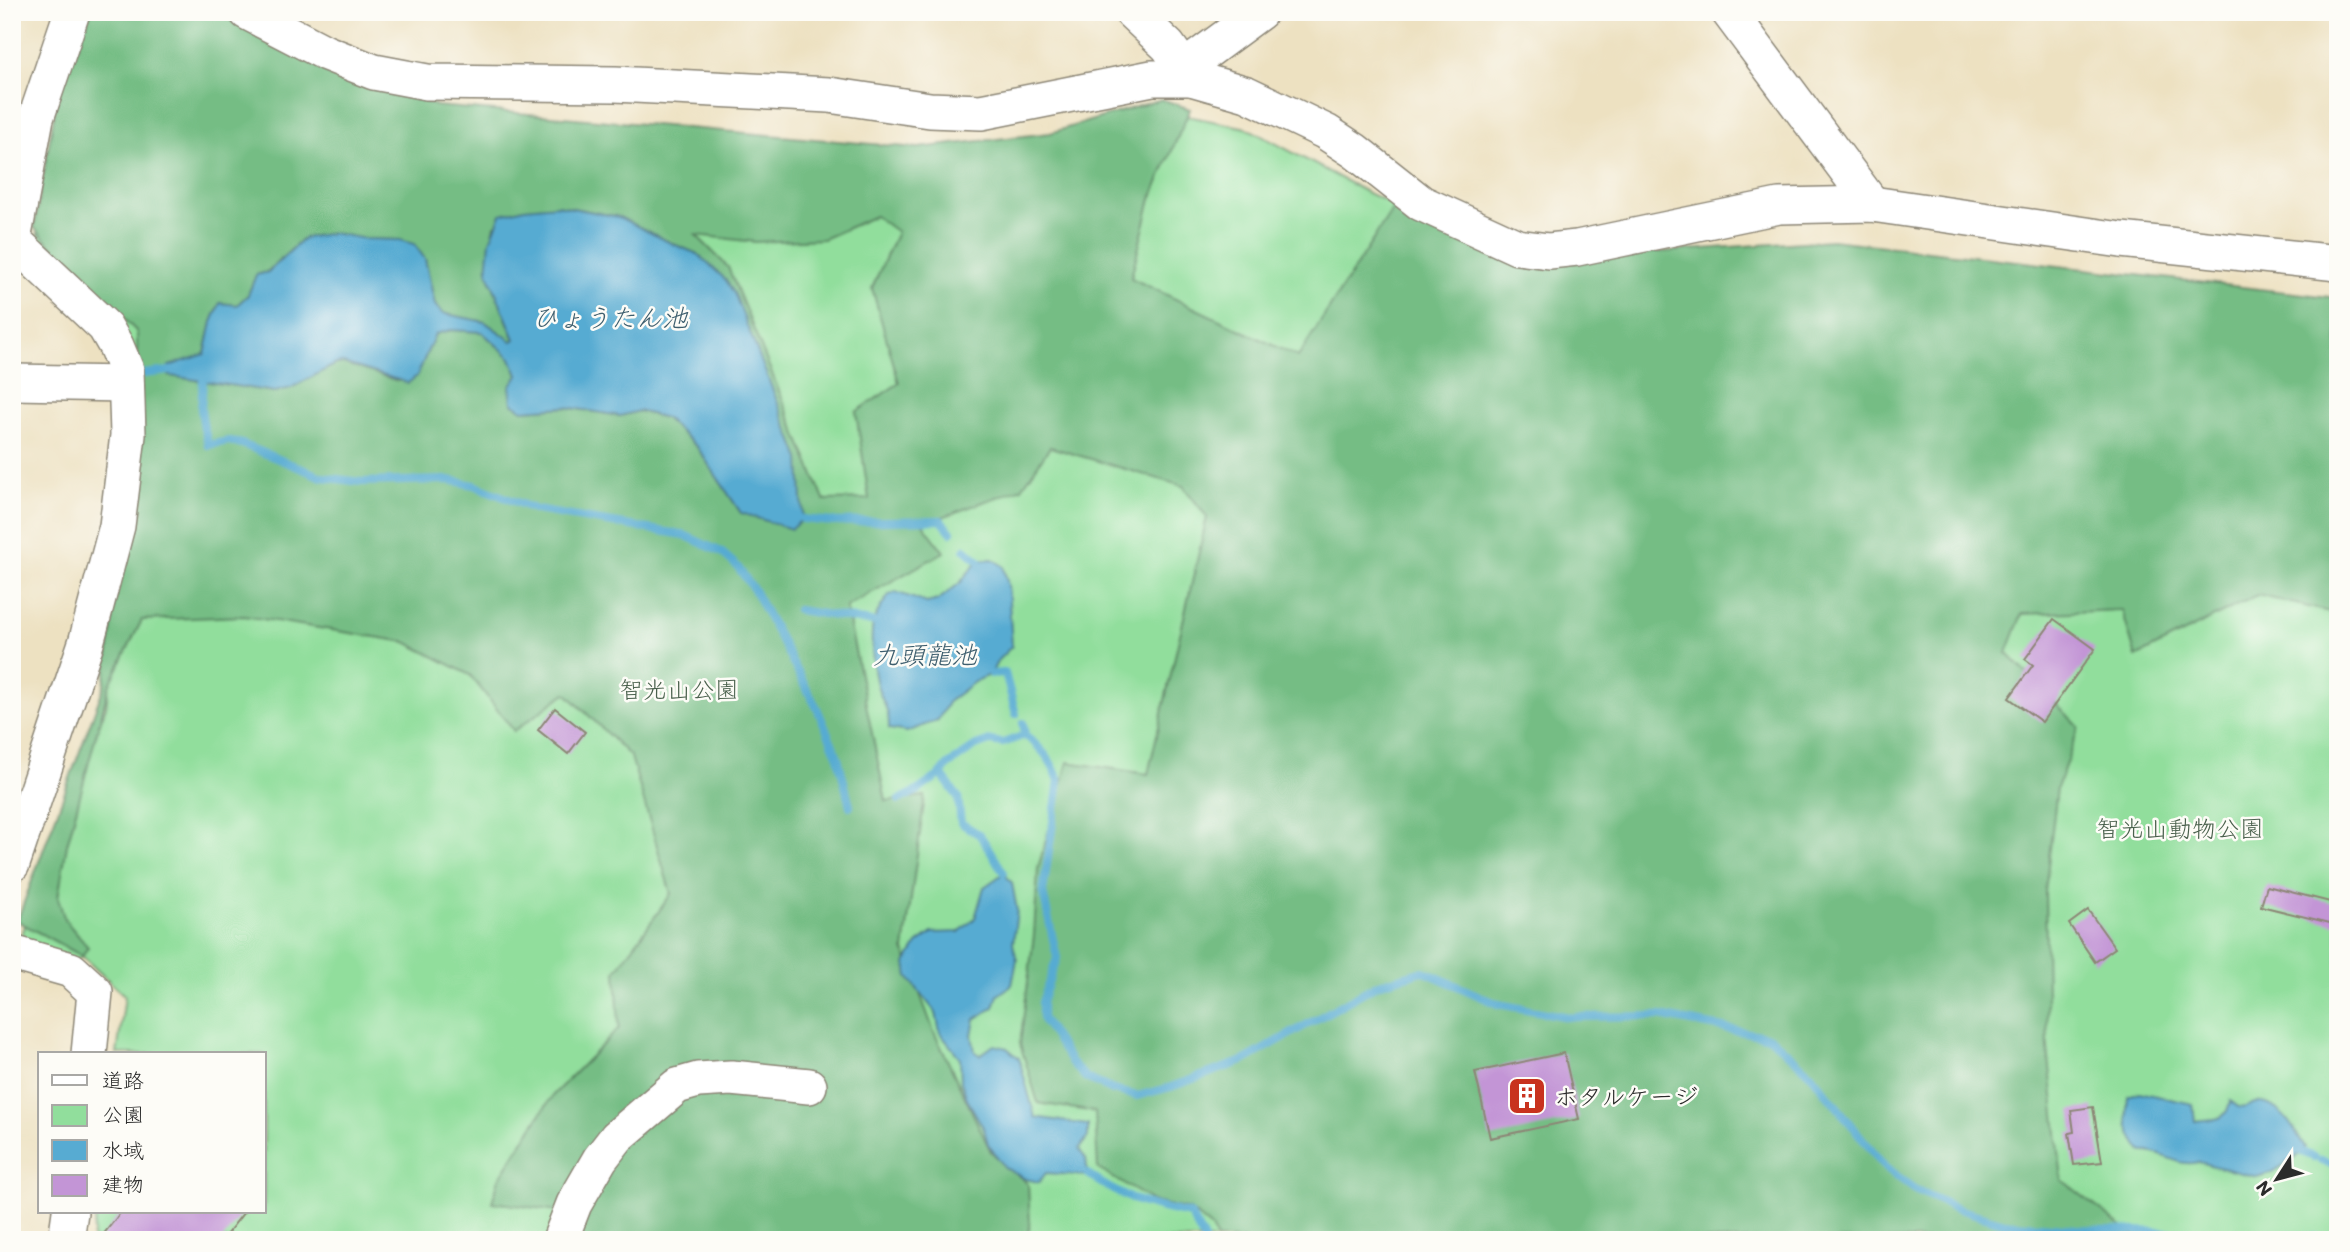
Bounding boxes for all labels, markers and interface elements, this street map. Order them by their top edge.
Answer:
water label: ひょうたん池 [532,302,689,334]
water label: 九頭龍池 [873,639,978,671]
park label: 智光山公園 [619,675,739,704]
park label: 智光山動物公園 [2096,814,2264,843]
legend [38,1052,266,1214]
text: 道路 [102,1068,144,1093]
building icon: ホタルケージ [1506,1075,1548,1117]
place label: ホタルケージ [1554,1082,1698,1111]
text: 公園 [102,1102,144,1127]
text: 水域 [102,1138,144,1163]
north arrow [2242,1144,2312,1214]
text: 建物 [102,1172,144,1197]
text: N [2251,1177,2277,1201]

